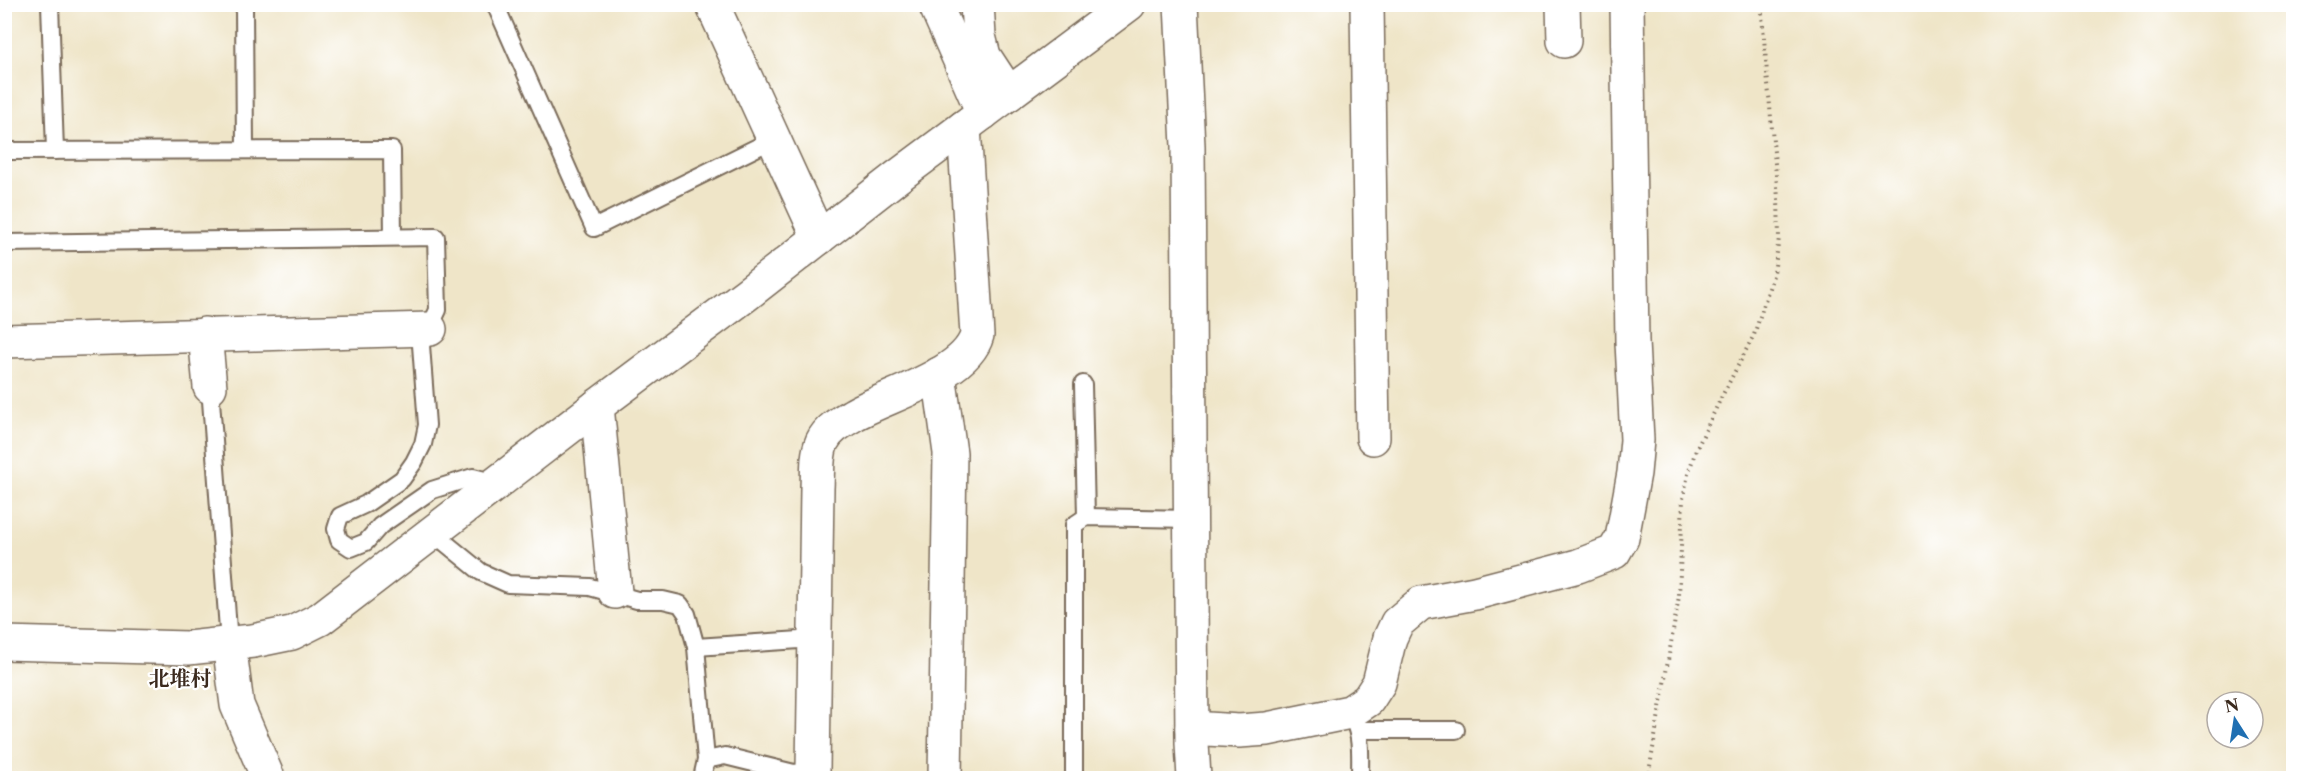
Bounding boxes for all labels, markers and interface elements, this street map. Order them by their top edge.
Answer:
district label: 北堆村 [149,666,212,691]
north arrow [2205,690,2265,750]
text: N [2223,694,2241,717]

